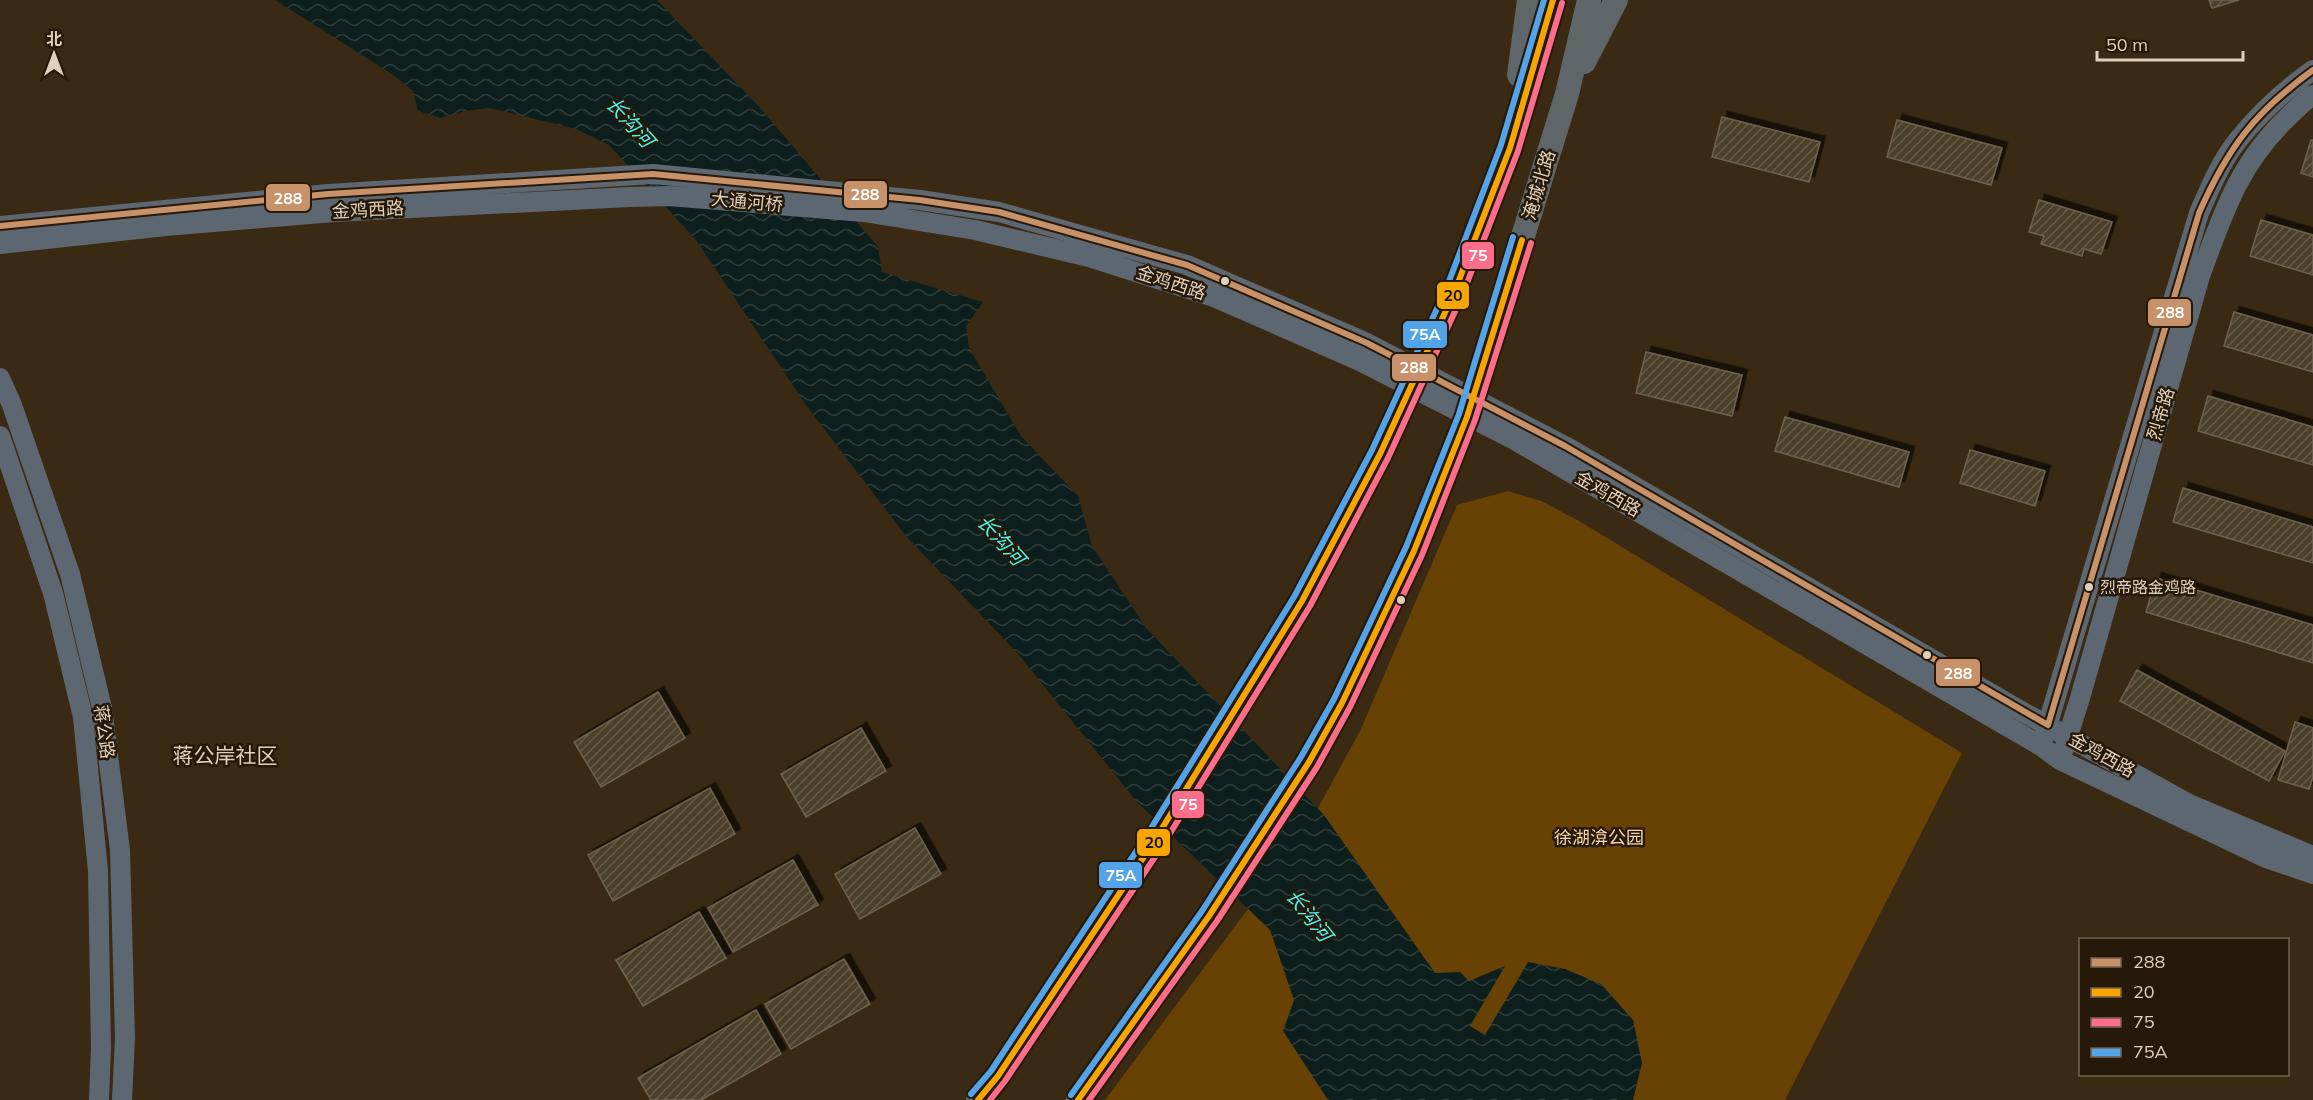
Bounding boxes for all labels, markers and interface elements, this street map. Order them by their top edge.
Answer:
north arrow [24,24,84,84]
scale bar [2097,24,2242,62]
text: 北 [46,29,62,49]
text: 50 m [2106,33,2148,56]
water label: 长沟河 [601,91,662,155]
street label: 淹城北路 [1517,147,1560,223]
line badge: 288 [843,180,888,209]
line badge: 288 [265,183,311,212]
text: 288 [851,184,880,204]
street label: 大通河桥 [710,187,784,216]
text: 288 [274,188,303,208]
street label: 金鸡西路 [331,196,405,223]
line badge: 75 [1461,241,1495,270]
text: 75 [1468,245,1488,265]
street label: 金鸡西路 [1133,260,1209,305]
unlabelled marker [1219,275,1231,287]
line badge: 20 [1436,281,1470,310]
text: 20 [1443,285,1463,305]
line badge: 288 [2147,298,2192,327]
text: 288 [2156,302,2185,322]
line badge: 75A [1402,320,1448,349]
text: 75A [1409,324,1441,344]
line badge: 288 [1391,353,1437,382]
text: 288 [1400,357,1429,377]
street label: 烈帝路 [2142,385,2179,443]
street label: 金鸡西路 [1571,466,1645,522]
water label: 长沟河 [972,509,1033,573]
place label: 烈帝路金鸡路 [2100,577,2196,597]
marker: 烈帝路金鸡路 [2083,581,2095,593]
unlabelled marker [1395,594,1407,606]
unlabelled marker [1921,649,1933,661]
line badge: 288 [1935,658,1981,687]
text: 288 [1944,663,1973,683]
street label: 蒋公路 [89,704,120,760]
street label: 金鸡西路 [2065,727,2139,782]
district label: 蒋公岸社区 [173,742,278,768]
line badge: 75 [1171,790,1205,819]
text: 75 [1178,794,1198,814]
park label: 徐湖渰公园 [1554,826,1644,849]
line badge: 20 [1136,828,1171,857]
text: 20 [1144,832,1164,852]
line badge: 75A [1098,861,1143,889]
text: 75A [1105,865,1137,885]
water label: 长沟河 [1281,883,1340,949]
legend [2079,938,2289,1076]
text: 288 [2133,950,2165,973]
text: 20 [2133,980,2155,1003]
text: 75 [2133,1010,2155,1033]
text: 75A [2133,1040,2168,1063]

